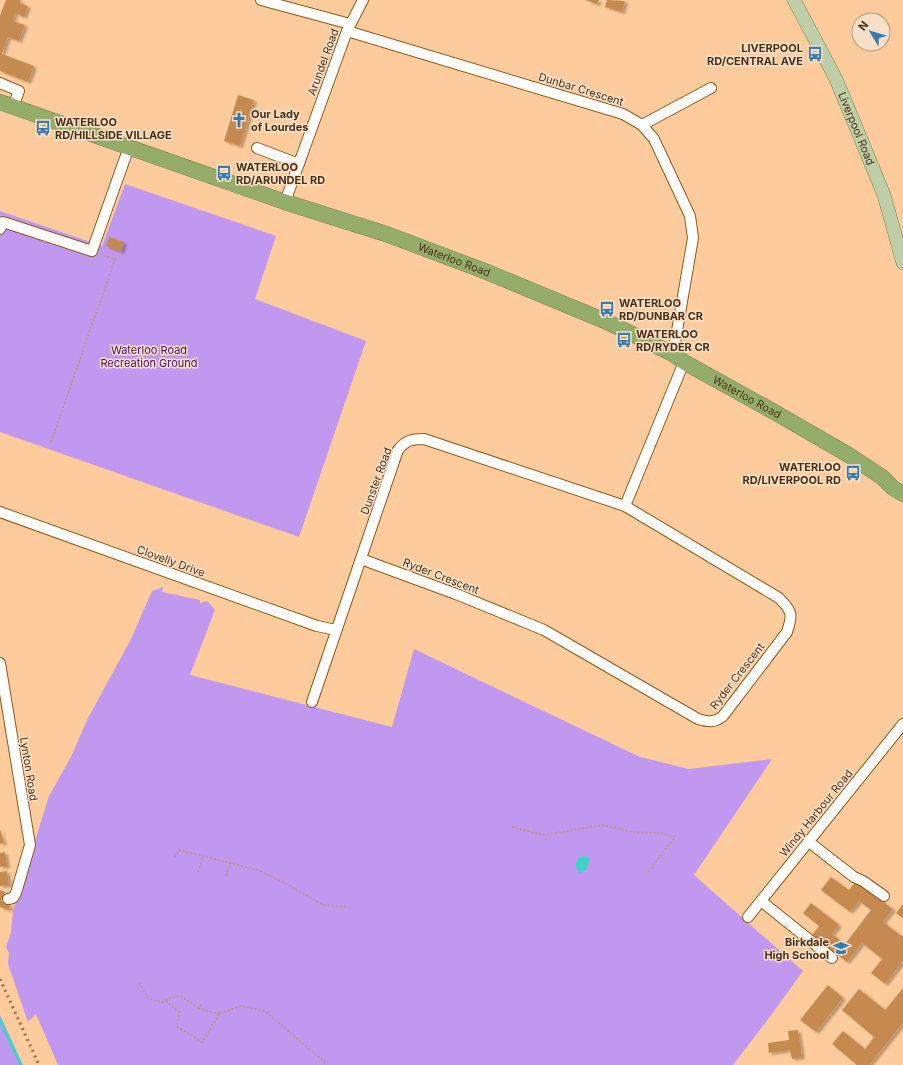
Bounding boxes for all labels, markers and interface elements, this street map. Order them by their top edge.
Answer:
north arrow [851,12,891,52]
text: N [855,18,871,33]
street label: Arundel Road [304,27,342,97]
place label: LIVERPOOL RD/CENTRAL AVE [707,41,803,68]
bus stop icon: LIVERPOOL RD/CENTRAL AVE [806,45,824,63]
street label: Dunbar Crescent [537,69,626,109]
street label: Liverpool Road [835,90,878,167]
place label: Our Lady of Lourdes [251,107,308,134]
church icon: Our Lady of Lourdes [230,111,248,129]
place label: WATERLOO RD/HILLSIDE VILLAGE [55,115,172,142]
bus stop icon: WATERLOO RD/HILLSIDE VILLAGE [34,119,52,137]
place label: WATERLOO RD/ARUNDEL RD [236,160,325,187]
bus stop icon: WATERLOO RD/ARUNDEL RD [215,164,233,182]
street label: Waterloo Road [416,240,492,280]
place label: WATERLOO RD/DUNBAR CR [619,296,703,323]
bus stop icon: WATERLOO RD/DUNBAR CR [598,300,616,318]
place label: WATERLOO RD/RYDER CR [636,327,710,354]
bus stop icon: WATERLOO RD/RYDER CR [615,331,633,349]
park label: Waterloo Road Recreation Ground [100,343,198,370]
street label: Waterloo Road [710,372,784,422]
street label: Dunster Road [357,446,395,516]
place label: WATERLOO RD/LIVERPOOL RD [742,460,841,487]
bus stop icon: WATERLOO RD/LIVERPOOL RD [844,464,862,482]
street label: Clovelly Drive [135,542,207,580]
street label: Ryder Crescent [401,555,481,597]
street label: Ryder Crescent [707,640,768,712]
street label: Lynton Road [17,736,41,802]
street label: Windy Harbour Road [776,766,856,860]
place label: Birkdale High School [764,935,829,962]
school or university icon: Birkdale High School [832,939,850,957]

